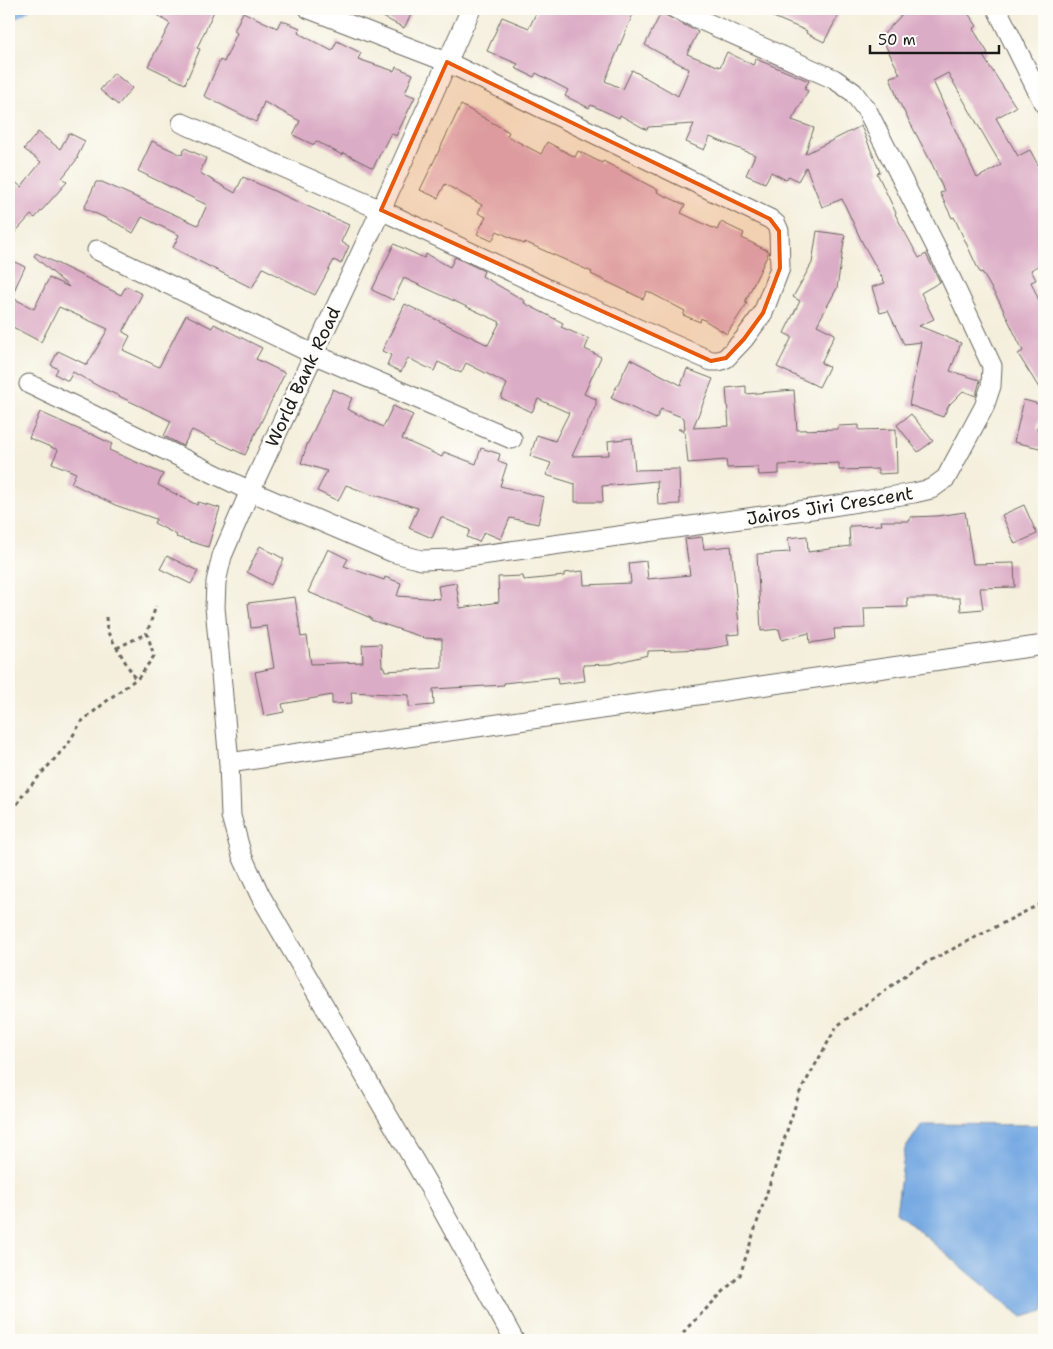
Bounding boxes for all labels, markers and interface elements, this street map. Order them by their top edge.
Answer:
scale bar [870,22,999,54]
text: 50 m [878,30,916,50]
street label: World Bank Road [260,303,346,451]
street label: Jairos Jiri Crescent [745,481,915,531]

